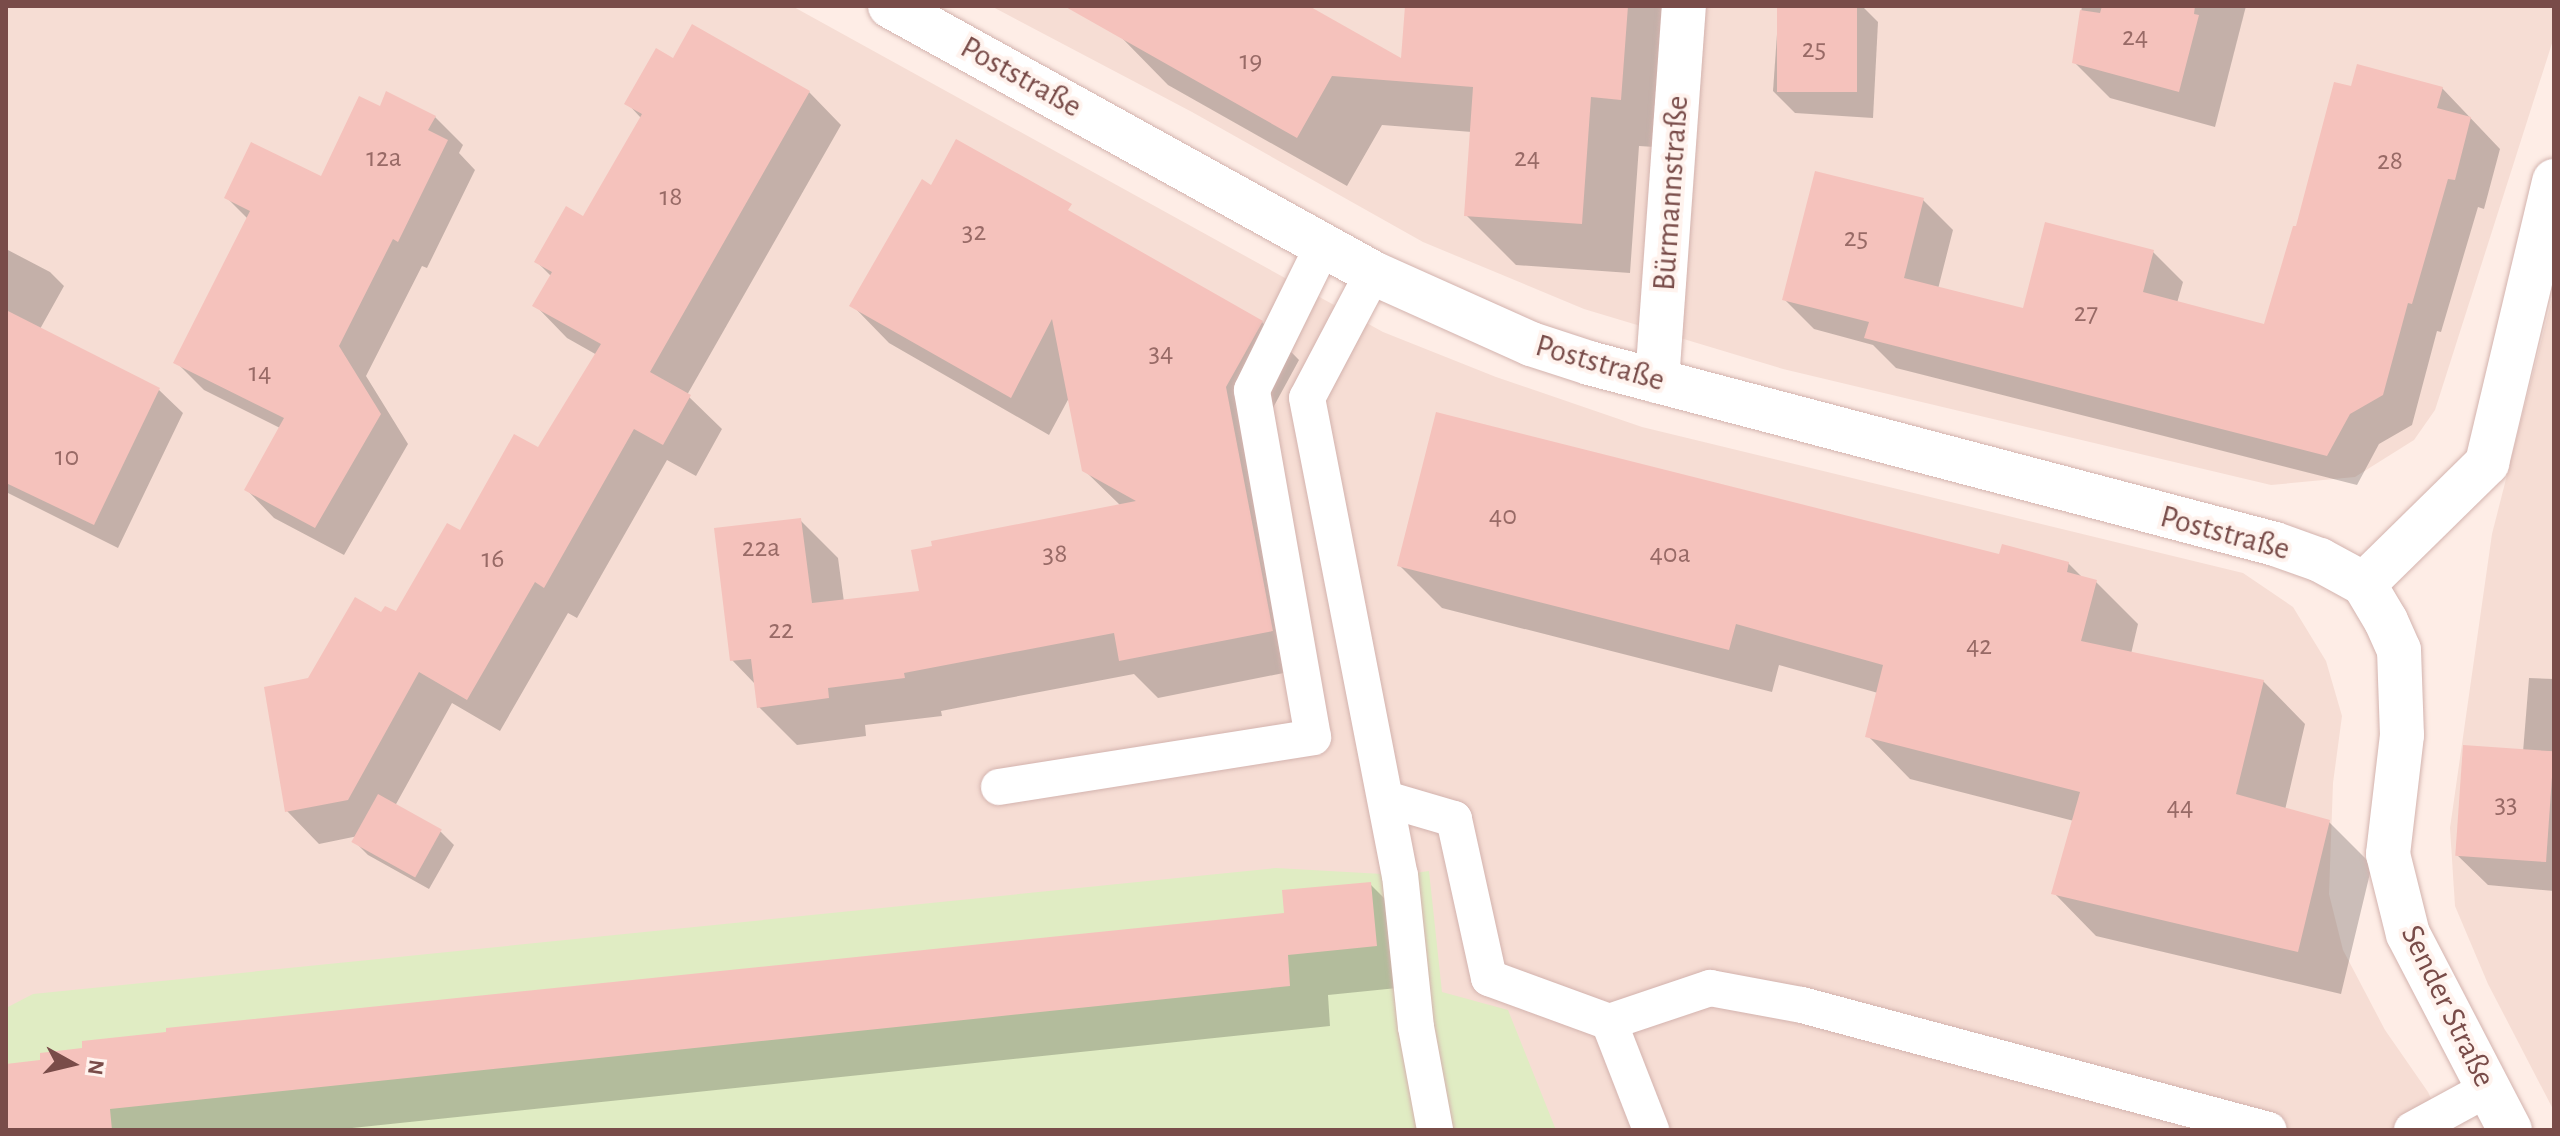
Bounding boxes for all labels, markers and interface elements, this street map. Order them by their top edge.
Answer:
house number: 24 [2122,20,2148,54]
street label: Poststraße [954,28,1088,126]
house number: 25 [1802,32,1826,66]
house number: 19 [1240,44,1262,78]
street label: Bürmannstraße [1645,94,1697,292]
house number: 12a [366,141,402,175]
house number: 24 [1514,141,1540,175]
house number: 28 [2377,144,2403,178]
house number: 18 [660,180,682,214]
house number: 32 [962,215,986,249]
house number: 25 [1844,221,1868,255]
house number: 27 [2074,296,2098,330]
street label: Poststraße [1531,326,1669,400]
house number: 34 [1148,336,1174,370]
house number: 14 [248,356,272,390]
house number: 10 [55,440,79,474]
street label: Poststraße [2156,497,2294,569]
house number: 40 [1489,499,1517,533]
house number: 22a [742,531,780,565]
house number: 38 [1043,537,1067,571]
house number: 40a [1649,537,1691,571]
house number: 16 [482,542,504,576]
house number: 22 [768,613,794,647]
house number: 42 [1966,629,1992,663]
house number: 33 [2494,787,2518,821]
house number: 44 [2167,790,2193,824]
street label: Sender Straße [2392,919,2504,1093]
north arrow [32,1024,112,1104]
text: N [84,1058,108,1076]

